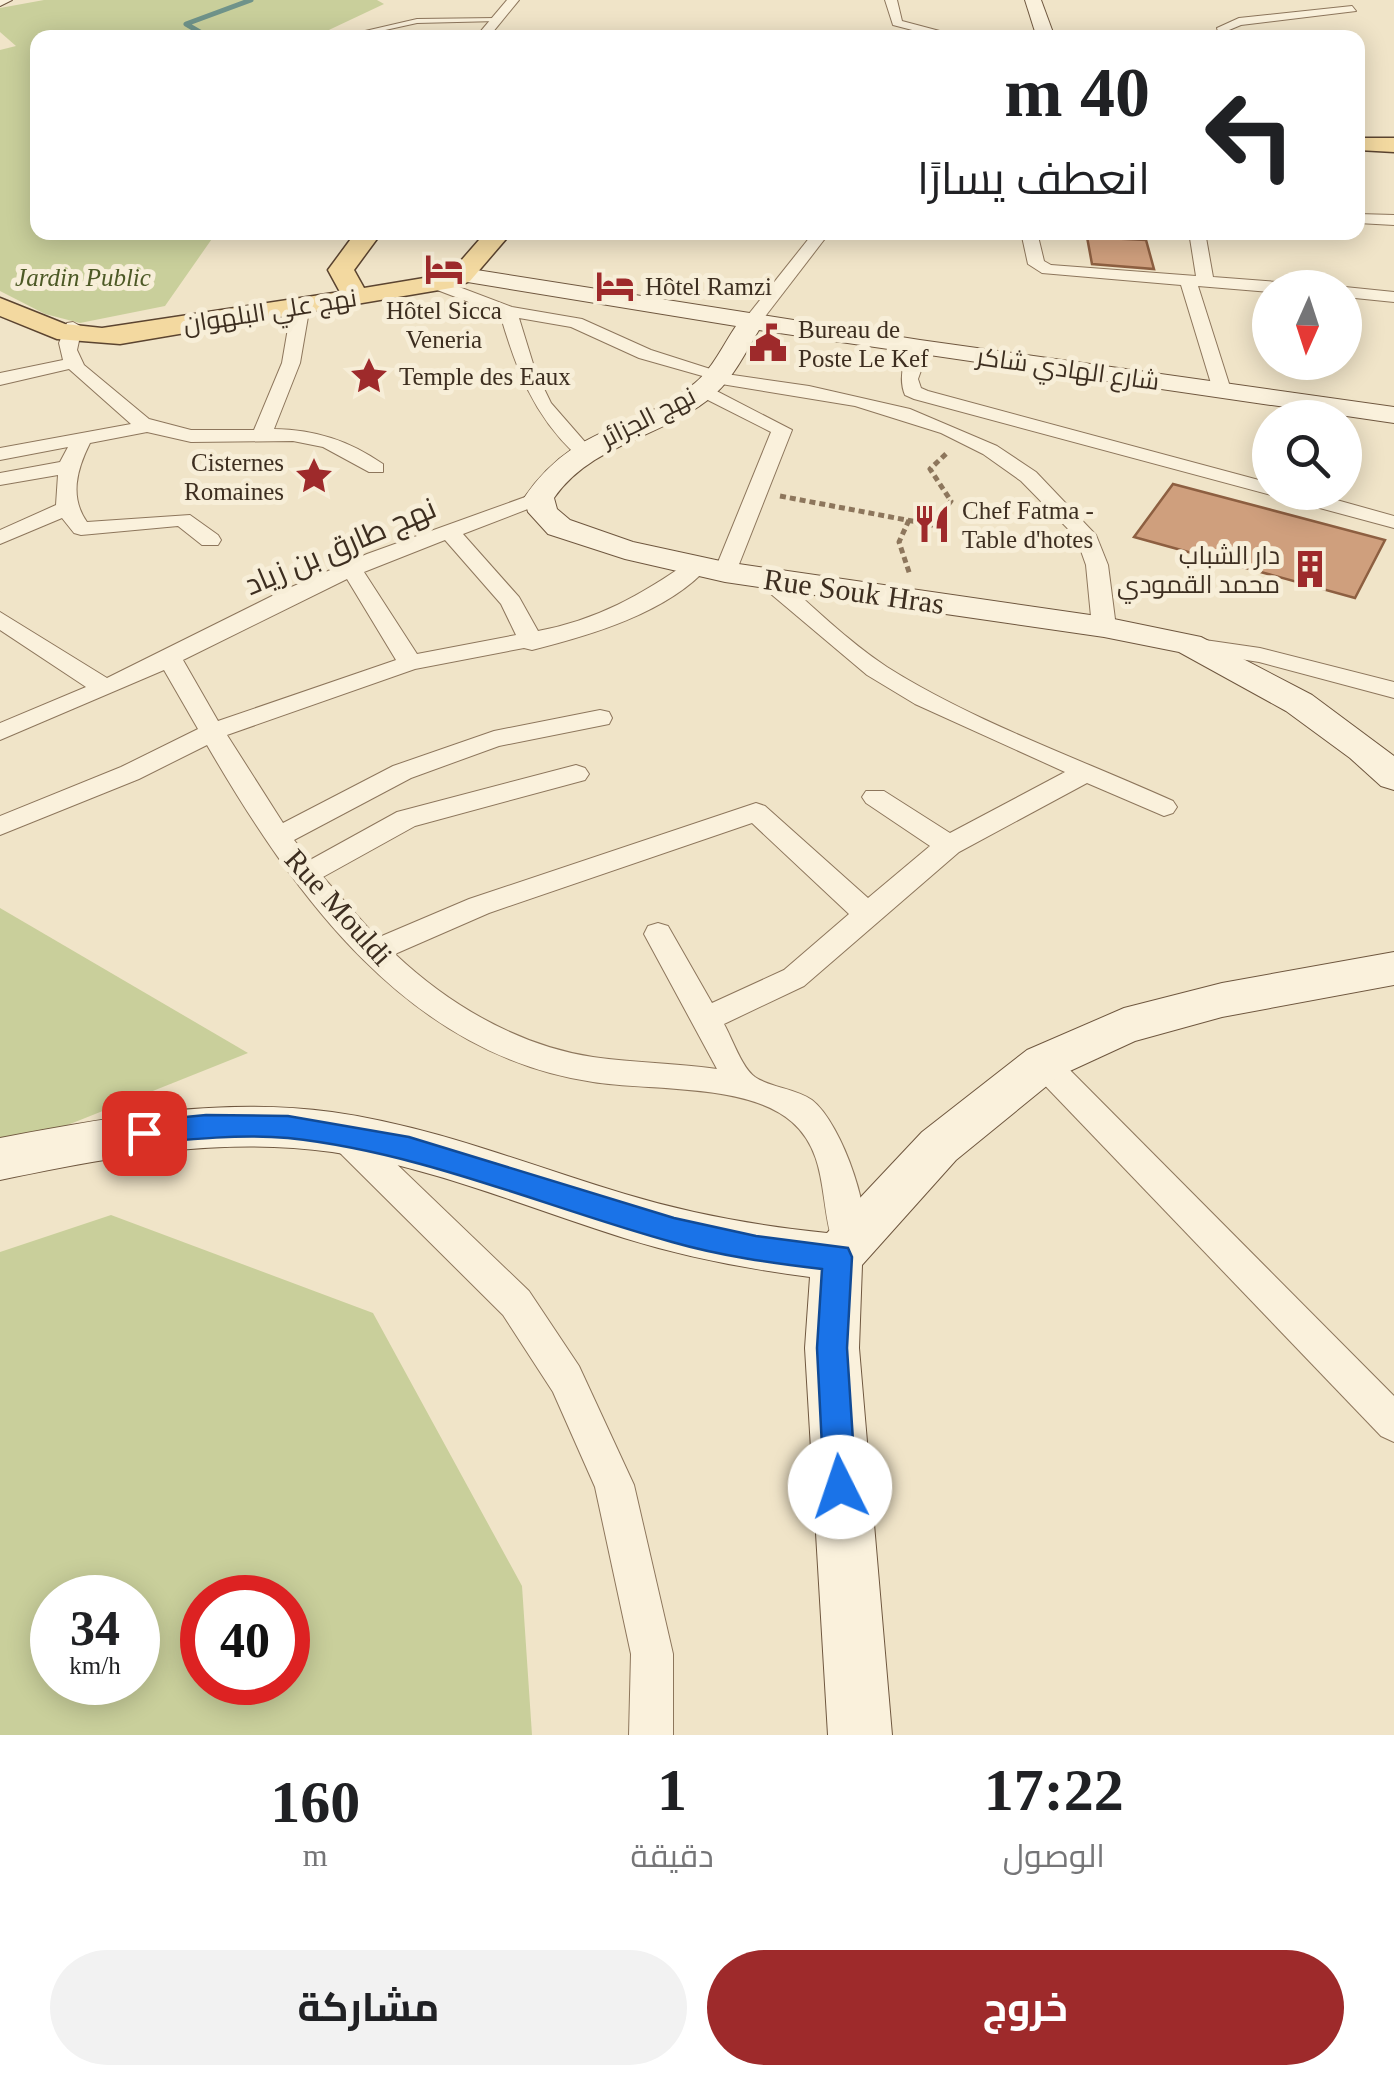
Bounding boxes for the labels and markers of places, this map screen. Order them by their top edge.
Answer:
hotel icon: Hôtel Sicca Veneria [423,248,465,290]
hotel icon: Hôtel Ramzi [594,265,636,307]
place label: Hôtel Ramzi [645,273,772,300]
place label: Hôtel Sicca Veneria [386,297,502,353]
place label: Bureau de Poste Le Kef [798,316,929,372]
public building icon: Bureau de Poste Le Kef [747,322,789,364]
place icon: Temple des Eaux [348,355,390,397]
place label: Temple des Eaux [399,363,571,390]
place label: Cisternes Romaines [184,449,284,505]
place icon: Cisternes Romaines [293,455,335,497]
place label: Chef Fatma - Table d'hotes [962,497,1094,553]
restaurant icon: Chef Fatma - Table d'hotes [911,503,953,545]
place label: دار الشباب محمد القمودي [1117,542,1280,604]
building icon: دار الشباب محمد القمودي [1289,548,1331,590]
pin [102,1091,187,1176]

